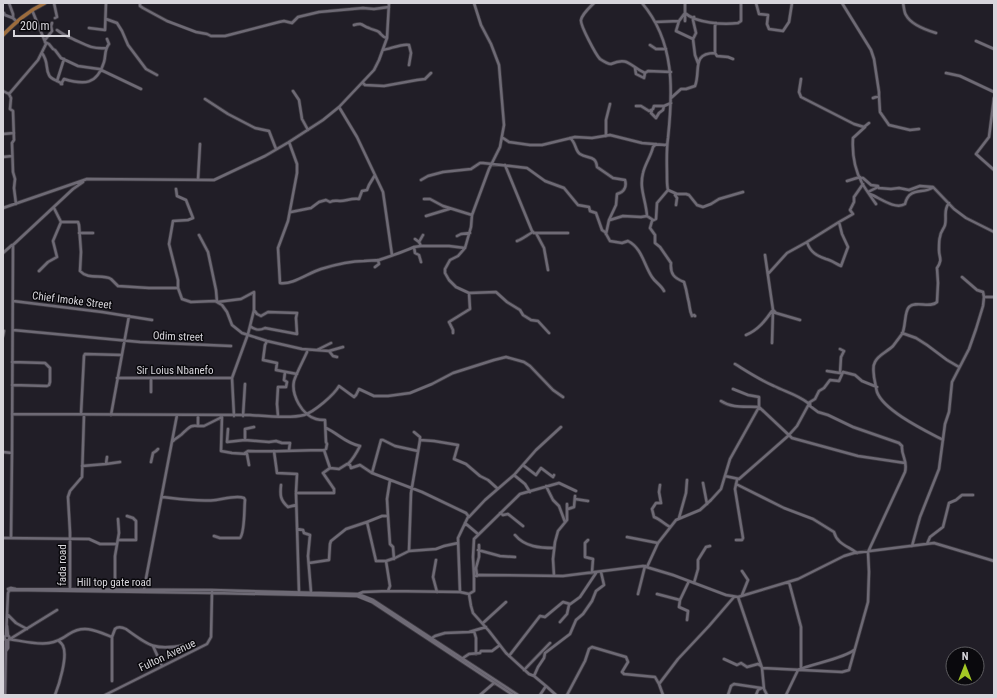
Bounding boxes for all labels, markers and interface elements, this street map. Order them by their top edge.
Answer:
scale bar [14,12,69,38]
text: 200 m [20,19,50,33]
street label: Chief Imoke Street [31,289,112,312]
street label: Odim street [153,329,203,344]
street label: Sir Loius Nbanefo [136,364,214,377]
street label: fada road [56,544,69,586]
street label: Hill top gate road [77,576,151,589]
street label: Fulton Avenue [137,637,198,674]
north arrow [945,646,985,686]
text: N [962,650,969,663]

